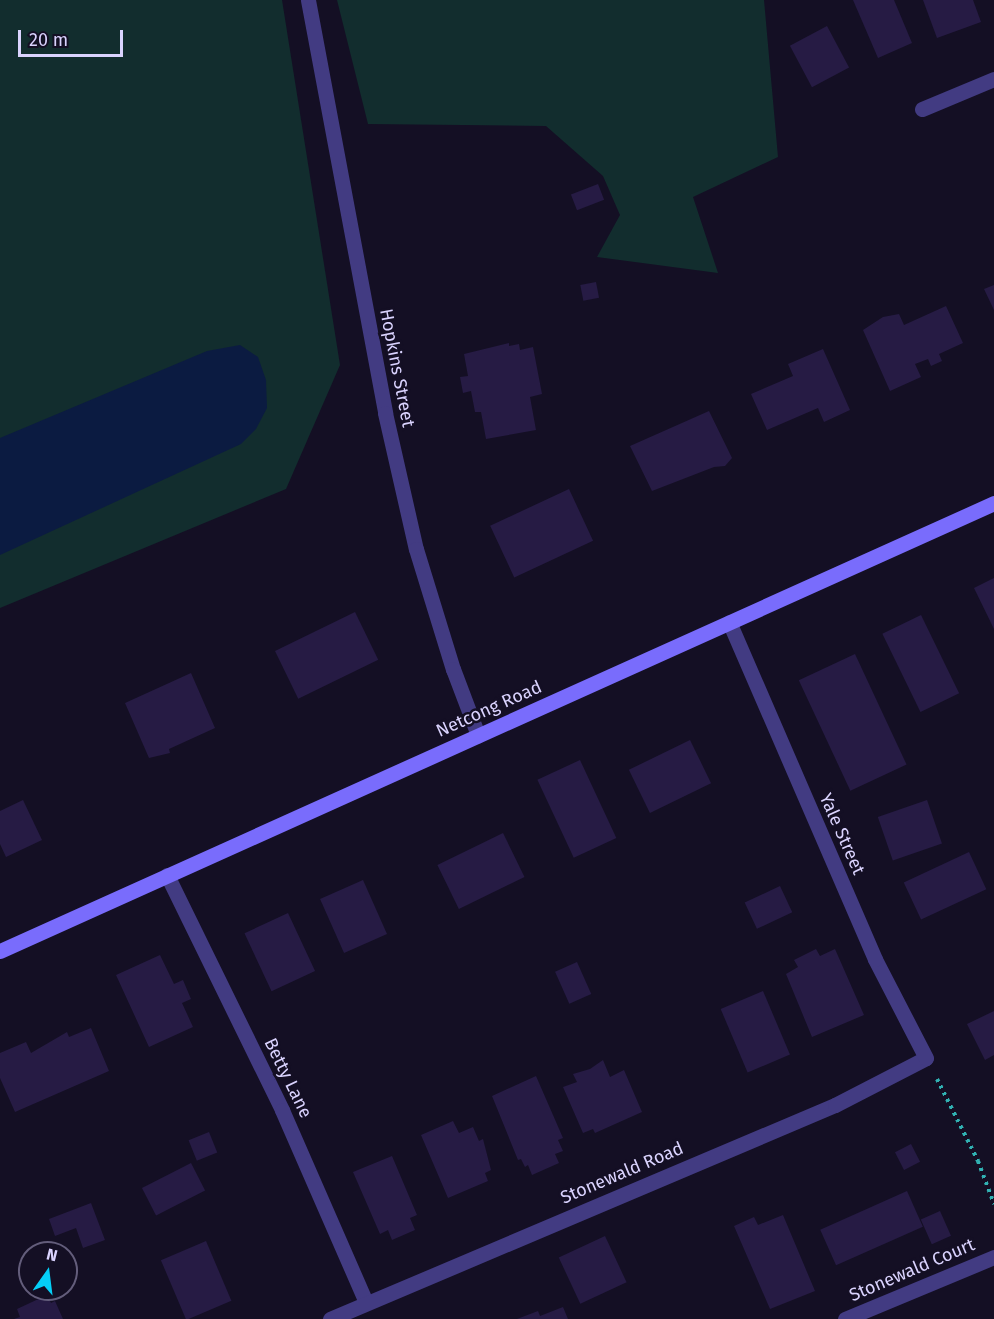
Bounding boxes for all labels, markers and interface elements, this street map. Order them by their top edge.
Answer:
scale bar [21,18,126,56]
text: 20 m [29,29,68,51]
street label: Hopkins Street [375,307,419,429]
street label: Netcong Road [433,676,545,742]
street label: Yale Street [815,790,869,878]
street label: Betty Lane [259,1035,317,1121]
street label: Stonewald Road [557,1137,687,1209]
street label: Stonewald Court [846,1234,978,1306]
north arrow [18,1241,78,1301]
text: N [45,1244,59,1265]

